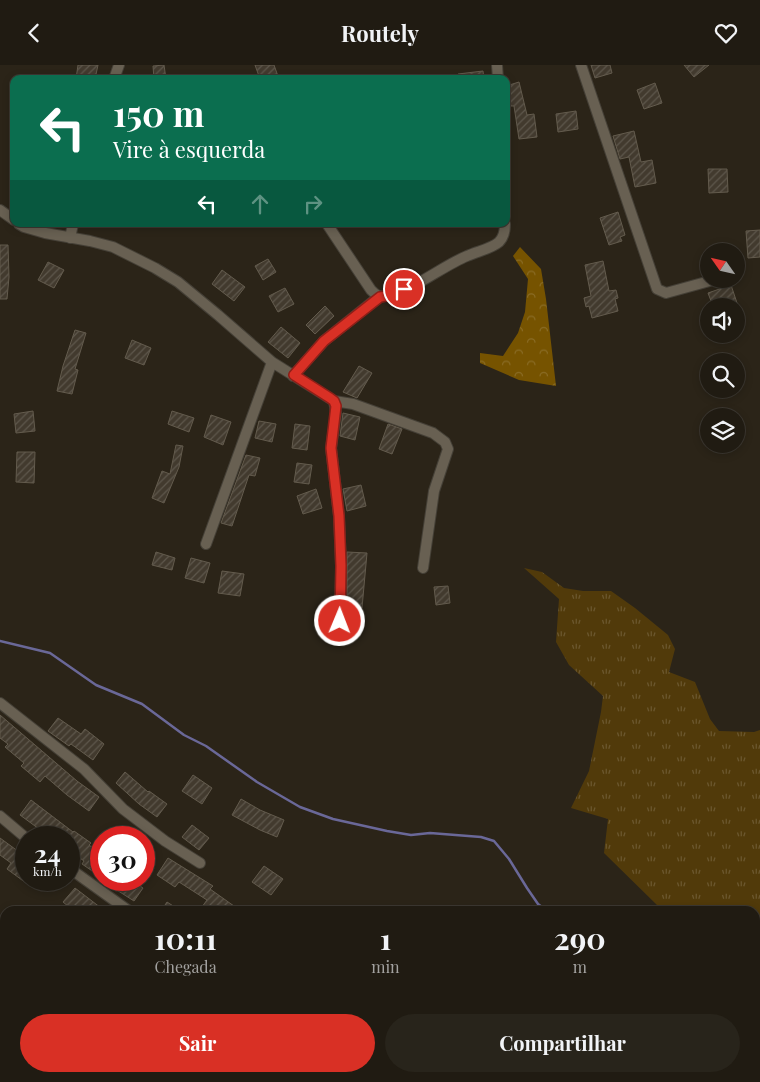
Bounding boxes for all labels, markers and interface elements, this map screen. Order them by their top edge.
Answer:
text: Routely [341,18,419,48]
icon: back [20,19,48,47]
icon: heart [712,19,740,47]
text: 150 m [113,89,204,136]
icon: left [30,95,95,160]
text: Vire à esquerda [113,134,265,164]
icon: left [193,190,221,218]
icon: ahead [246,190,274,218]
icon: right [299,190,327,218]
north arrow [700,243,745,287]
map controls [700,243,745,453]
pin [383,268,425,310]
icon: arrive [390,275,418,303]
button: sound [700,298,745,343]
button: search [700,353,745,398]
button: layers [700,408,745,453]
position arrow [313,594,365,646]
speed limit sign: 30 [90,826,155,891]
text: 24 [34,836,61,869]
text: km/h [33,863,62,879]
text: 10:11 [154,918,217,958]
text: 1 [380,918,391,958]
text: 290 [554,918,606,958]
text: Chegada [155,956,217,977]
text: min [371,956,400,977]
text: m [573,956,587,977]
button: Sair [20,1014,375,1072]
button: Compartilhar [385,1014,740,1072]

